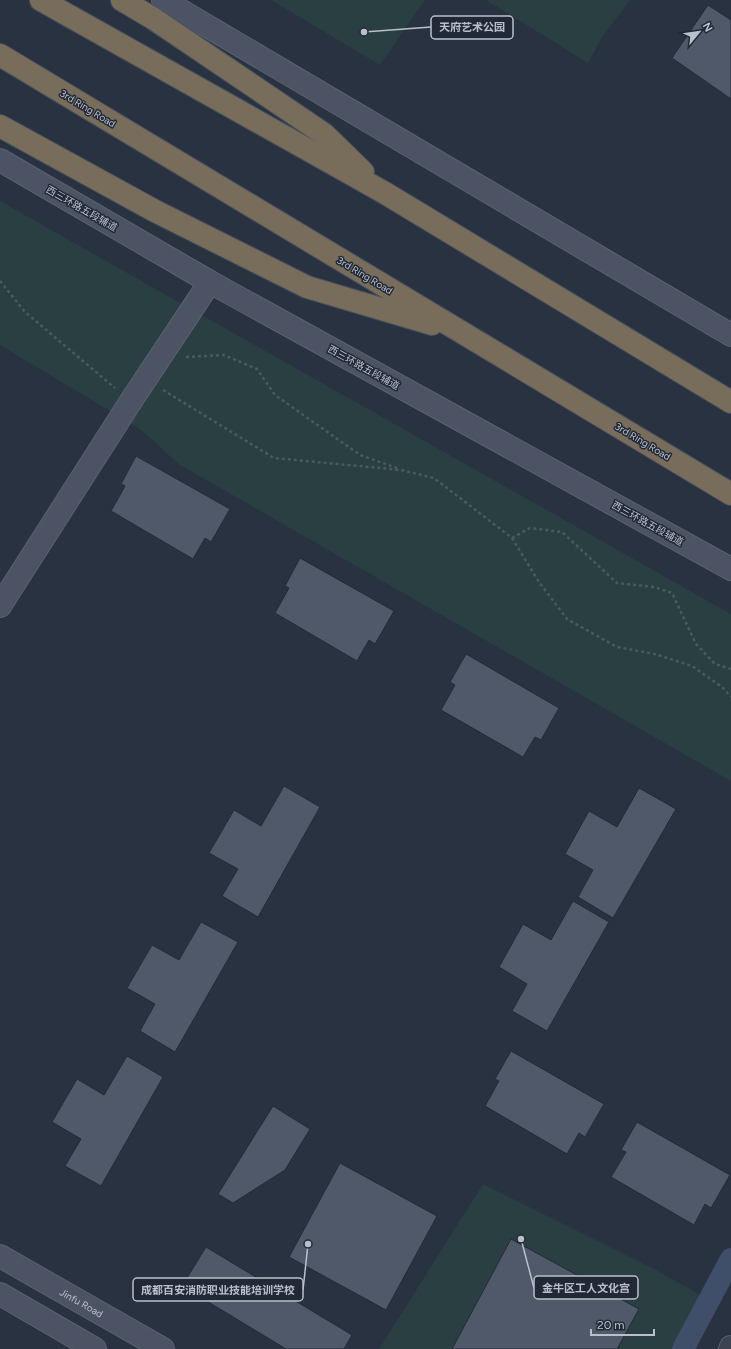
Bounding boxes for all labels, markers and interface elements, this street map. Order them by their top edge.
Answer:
north arrow [679,12,719,52]
callout: 天府艺术公园 [431,16,513,39]
text: 天府艺术公园 [439,21,505,34]
text: N [700,21,715,34]
street label: 3rd Ring Road [58,87,118,130]
street label: 西三环路五段辅道 [44,183,120,234]
street label: 3rd Ring Road [335,254,395,297]
street label: 西三环路五段辅道 [326,342,402,393]
street label: 3rd Ring Road [613,420,673,463]
street label: 西三环路五段辅道 [610,498,686,549]
callout: 金牛区工人文化宫 [534,1276,638,1299]
callout: 成都百安消防职业技能培训学校 [133,1278,303,1301]
text: 金牛区工人文化宫 [542,1282,630,1295]
text: 成都百安消防职业技能培训学校 [141,1284,295,1297]
street label: Jinfu Road [57,1285,106,1321]
scale bar [591,1311,654,1337]
text: 20 m [597,1318,625,1332]

